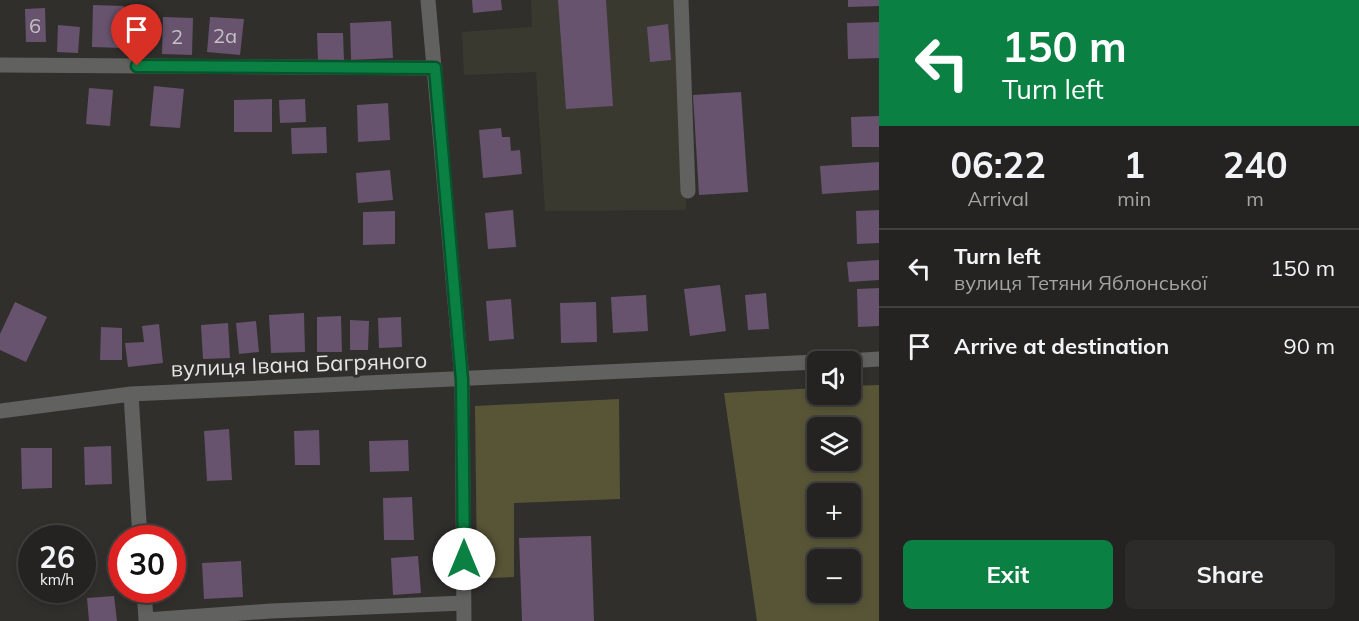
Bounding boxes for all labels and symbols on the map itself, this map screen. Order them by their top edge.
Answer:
pin [111,4,162,66]
house number: 6 [29,13,41,38]
house number: 2а [213,23,237,48]
house number: 2 [171,24,183,49]
street label: вулиця Івана Багряного [170,346,428,382]
speed limit sign: 30 [108,525,186,603]
position arrow [432,527,496,591]

